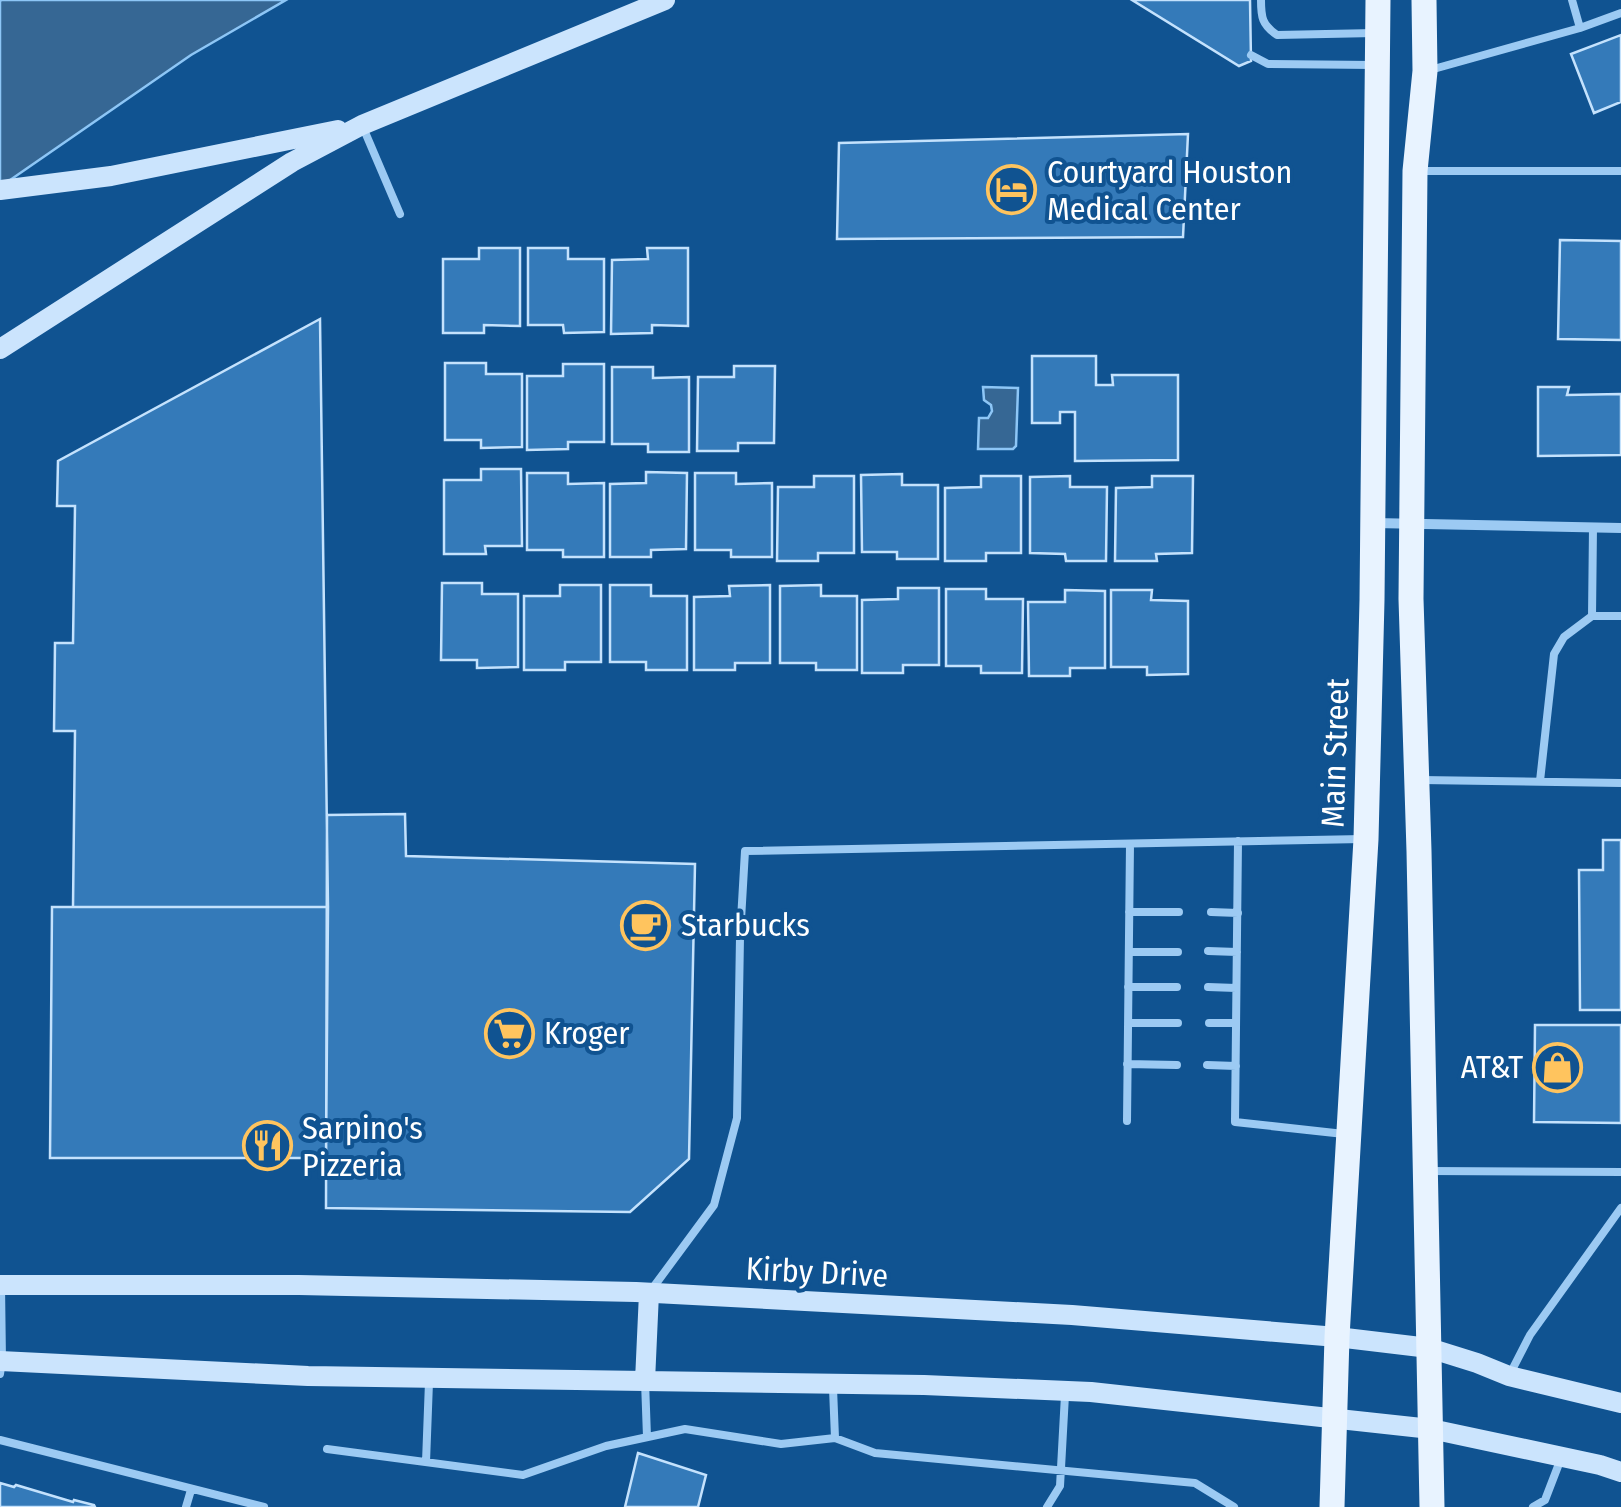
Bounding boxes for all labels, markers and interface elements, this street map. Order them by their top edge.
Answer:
place label: Courtyard Houston Medical Center [1047,153,1292,228]
hotel icon: Courtyard Houston Medical Center [986,164,1038,216]
street label: Main Street [1313,677,1357,828]
cafe icon: Starbucks [620,899,672,951]
place label: Starbucks [681,906,810,944]
supermarket icon: Kroger [483,1007,535,1059]
place label: Kroger [544,1014,630,1052]
shop icon: AT&T [1532,1041,1584,1093]
place label: AT&T [1461,1048,1523,1086]
place label: Sarpino's Pizzeria [302,1109,423,1184]
restaurant icon: Sarpino's Pizzeria [241,1120,293,1172]
street label: Kirby Drive [745,1249,889,1295]

